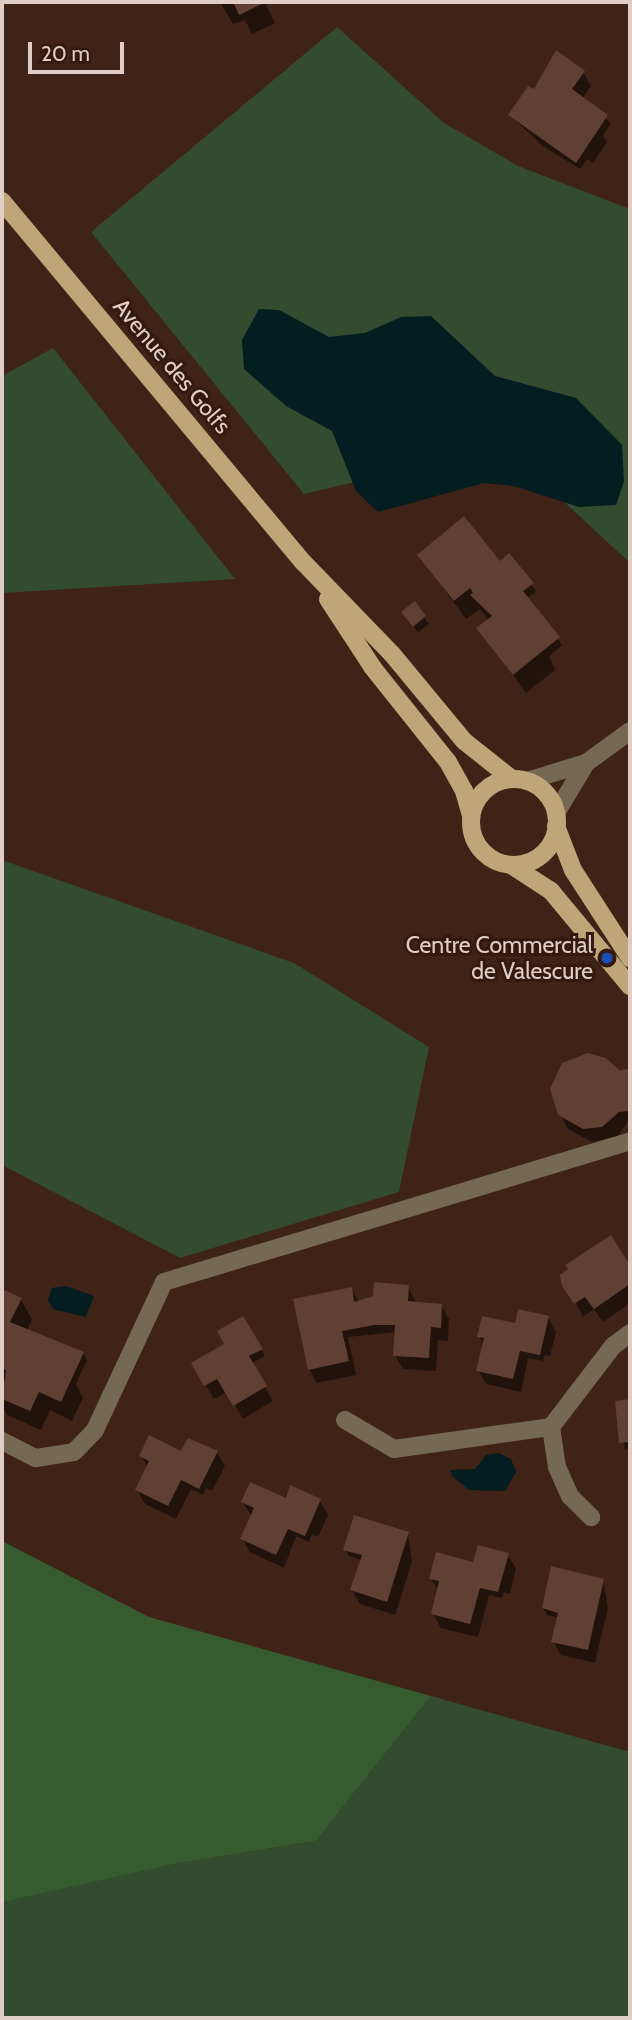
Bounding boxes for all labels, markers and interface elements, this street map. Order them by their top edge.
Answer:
scale bar [32,28,128,72]
text: 20 m [41,41,90,66]
street label: Avenue des Golfs [107,293,237,439]
place label: Centre Commercial de Valescure [406,931,593,985]
marker: Centre Commercial de Valescure [599,950,615,966]

